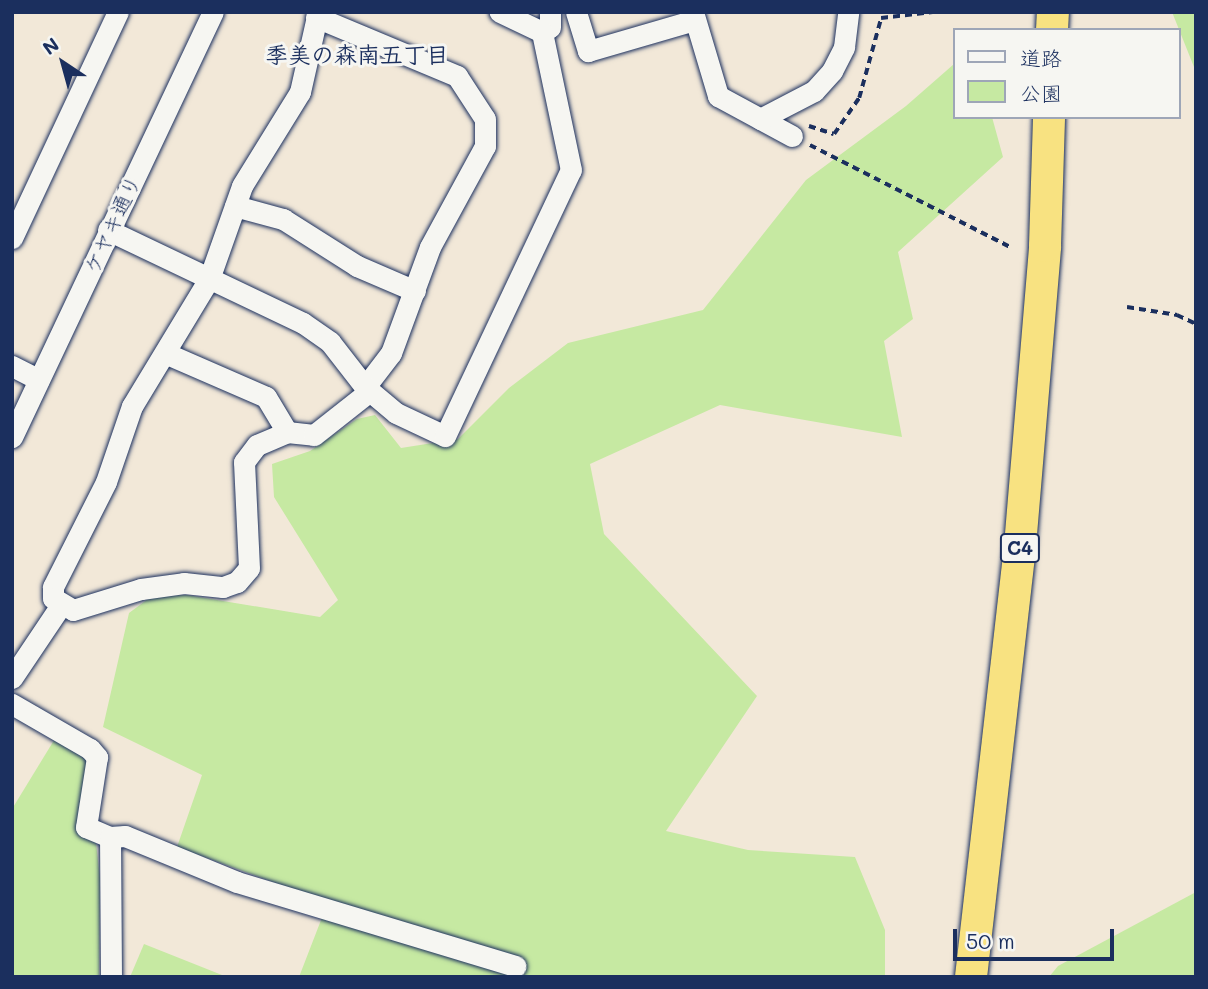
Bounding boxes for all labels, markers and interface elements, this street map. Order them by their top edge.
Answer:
north arrow [28,28,98,98]
legend [953,28,1180,119]
text: N [37,31,64,60]
district label: 季美の森南五丁目 [265,40,449,68]
text: 道路 [1020,44,1062,71]
text: 公園 [1020,79,1062,106]
street label: ケヤキ通り [78,171,146,277]
road number: C4 [999,533,1041,564]
scale bar [956,916,1117,960]
text: 50 m [966,927,1015,954]

